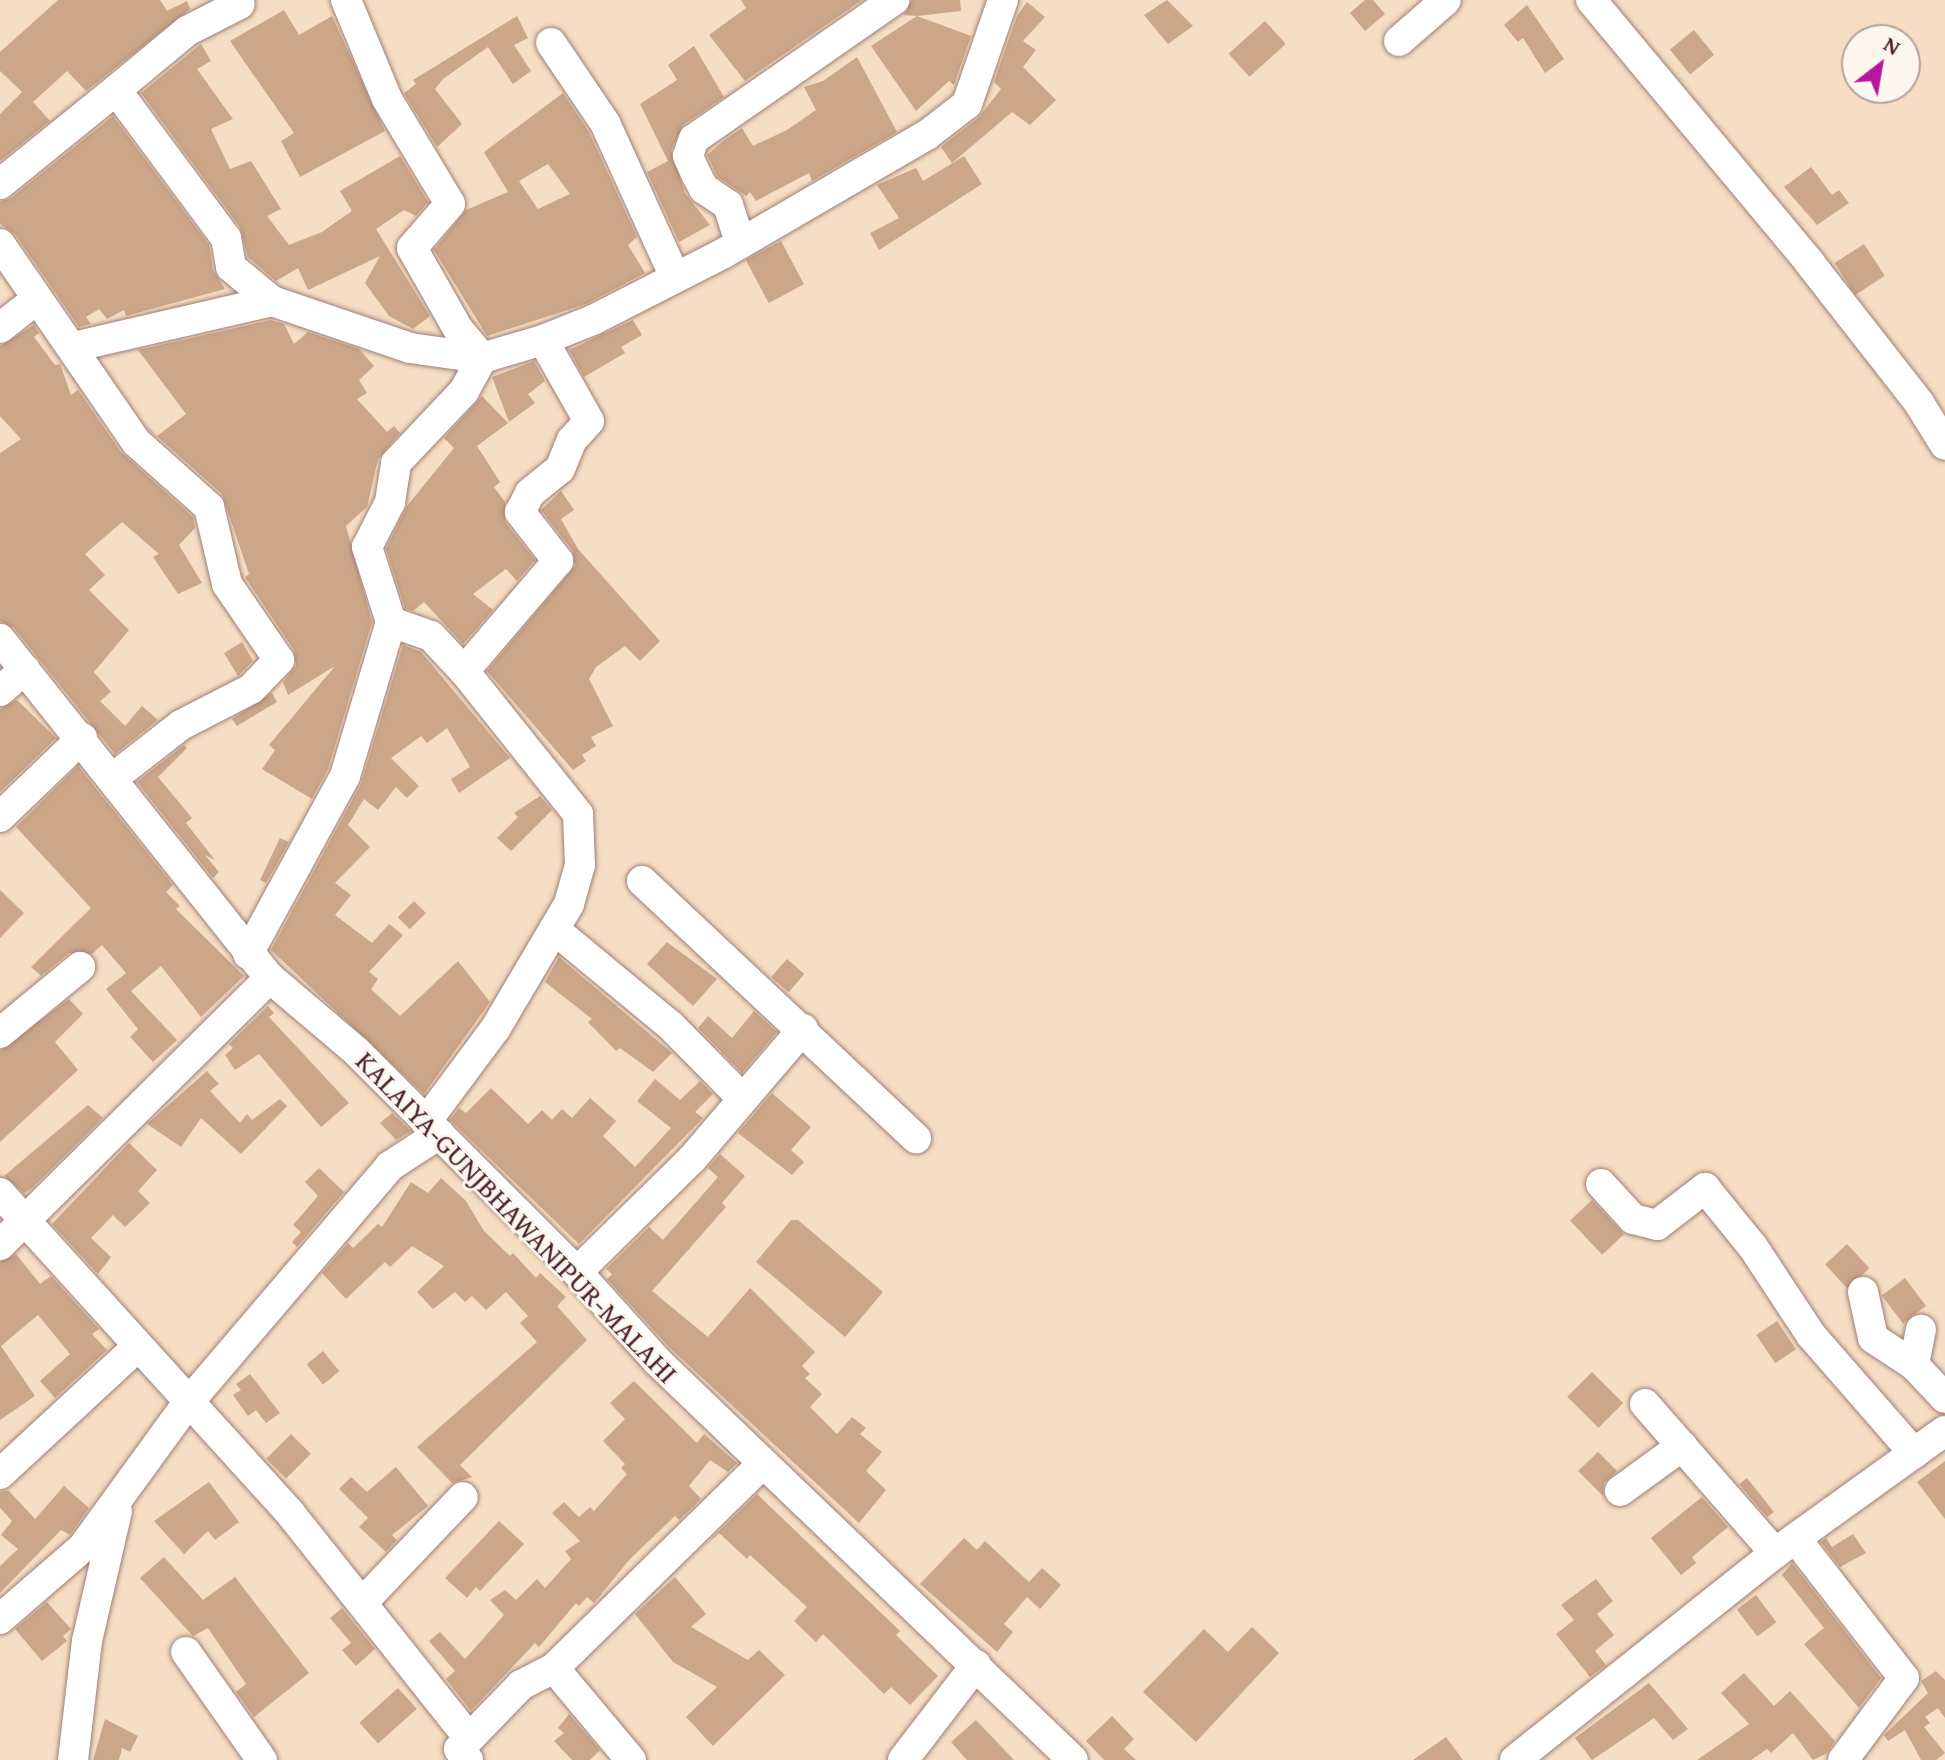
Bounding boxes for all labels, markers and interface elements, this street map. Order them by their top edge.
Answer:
north arrow [1841,24,1921,104]
text: N [1878,28,1907,63]
street label: KALAIYA-GUNJBHAWANIPUR-MALAHI [349,1044,685,1390]

